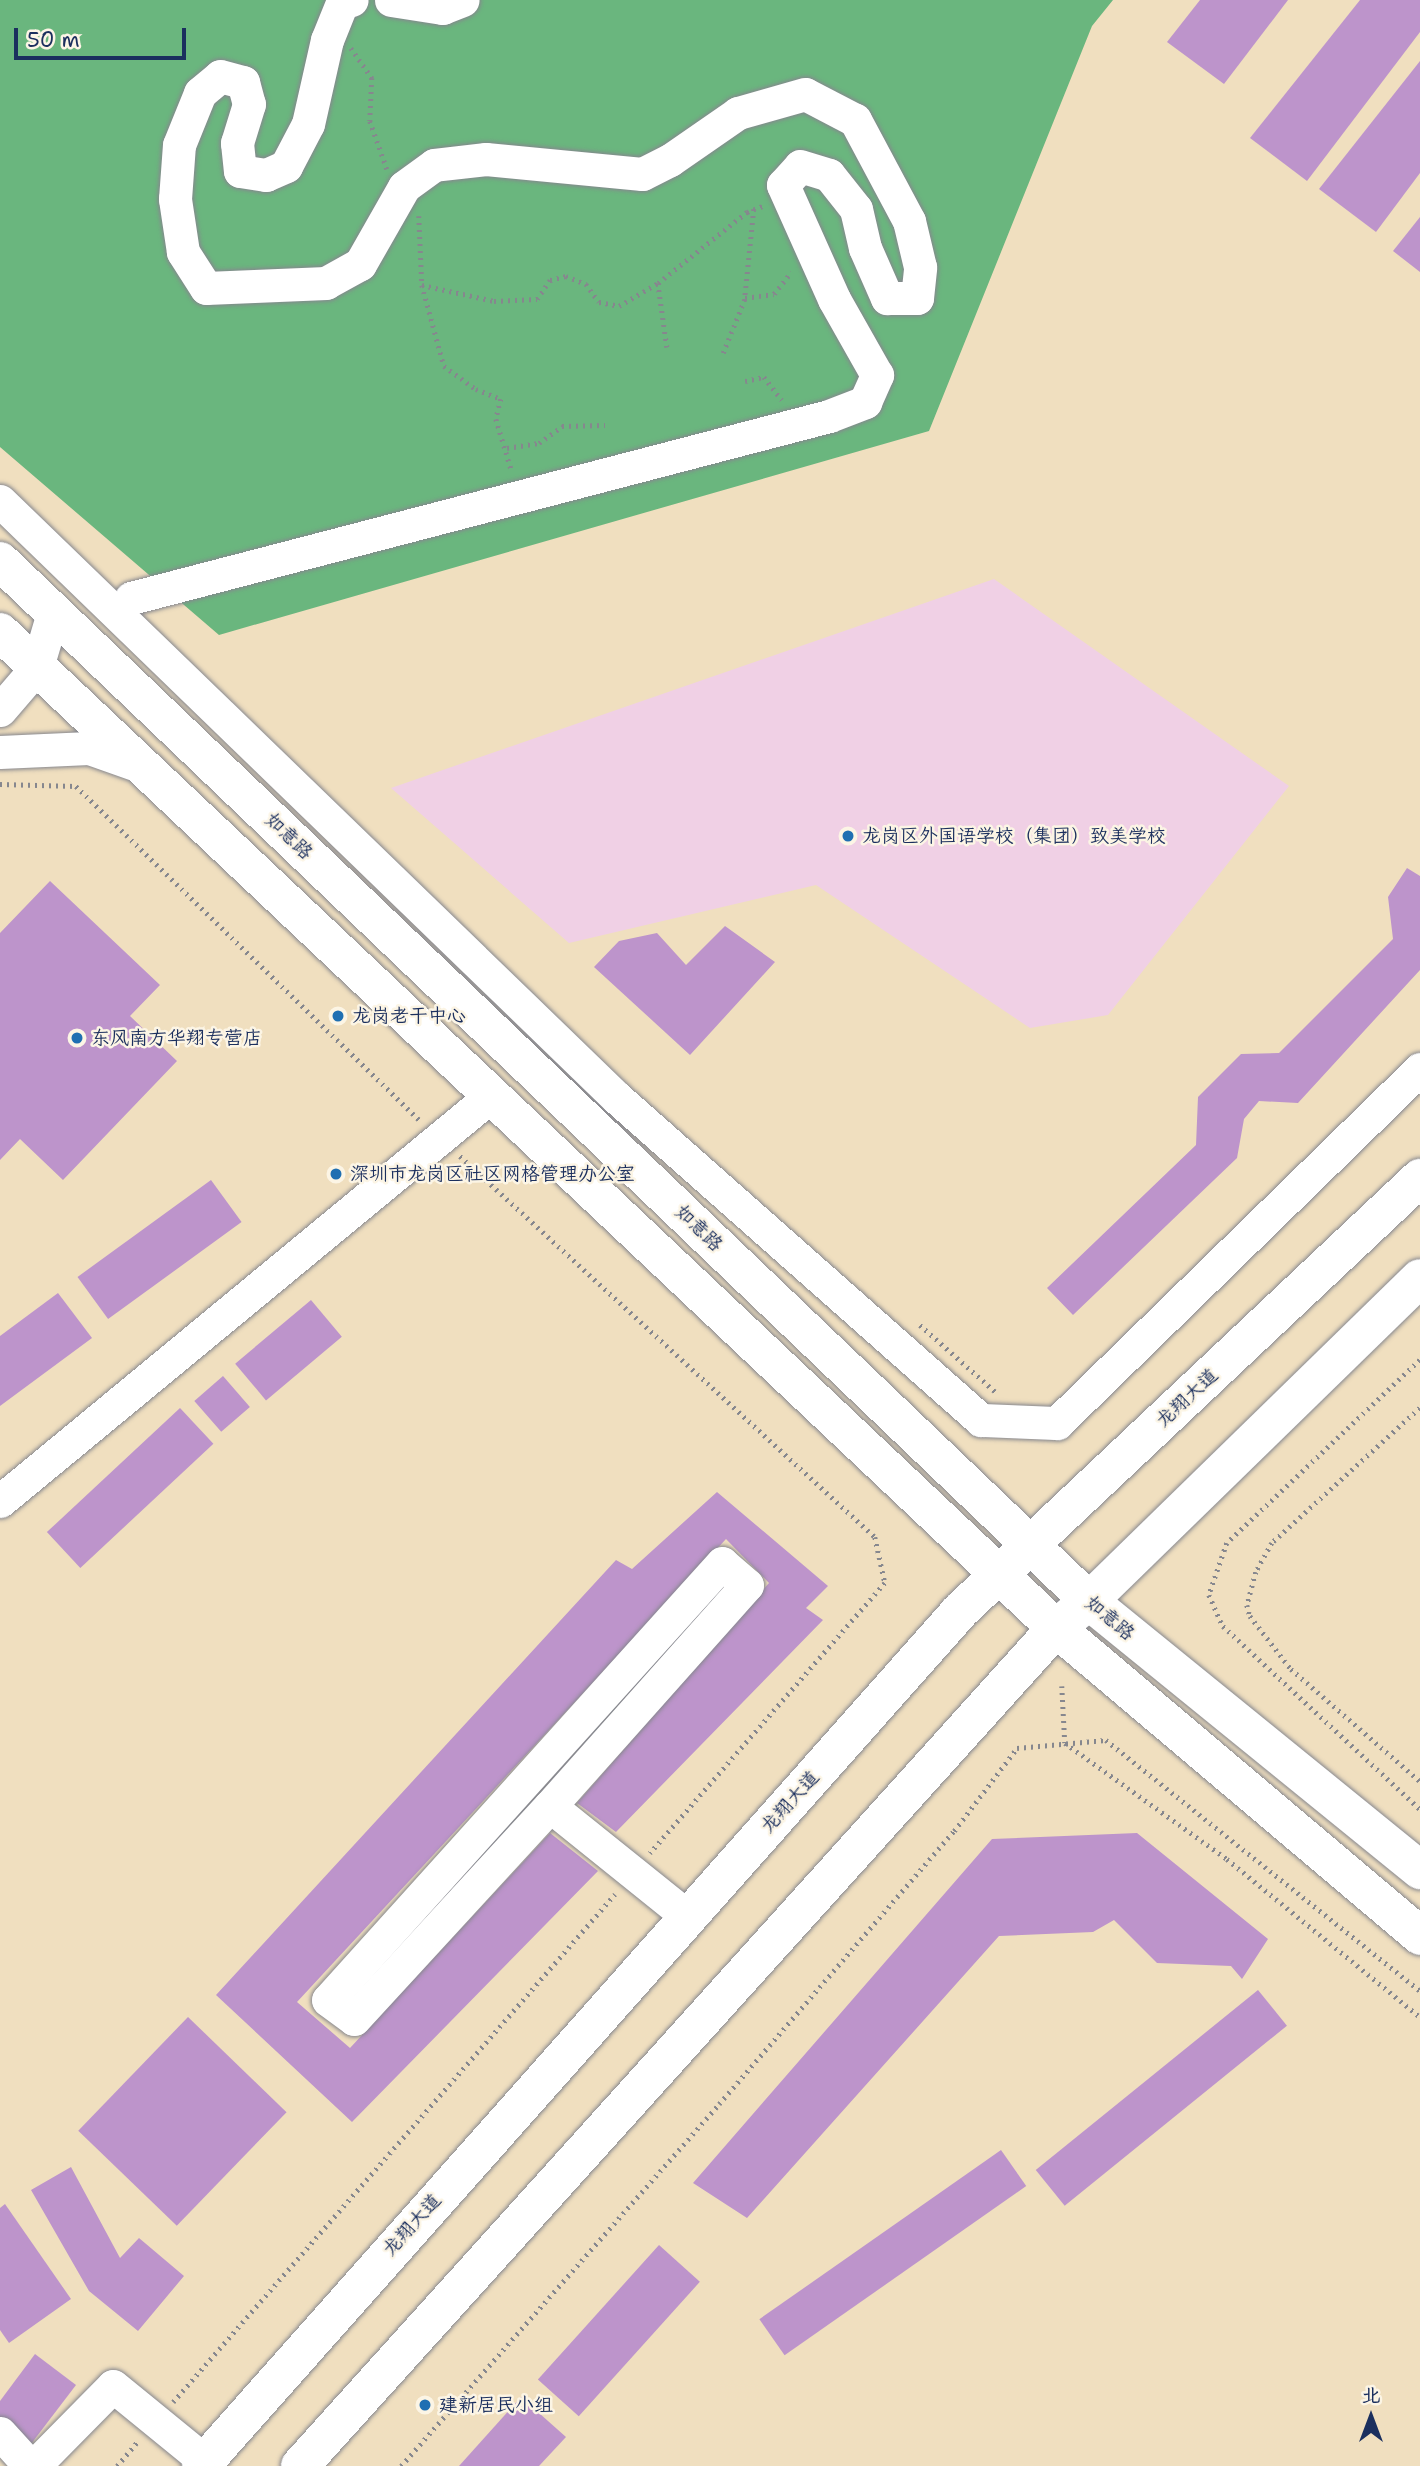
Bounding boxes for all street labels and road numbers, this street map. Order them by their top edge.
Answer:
street label: 如意路 [261,808,317,864]
street label: 如意路 [671,1200,727,1256]
street label: 龙翔大道 [1151,1364,1223,1432]
street label: 如意路 [1081,1591,1139,1645]
street label: 龙翔大道 [756,1766,824,1838]
street label: 龙翔大道 [378,2189,446,2261]

